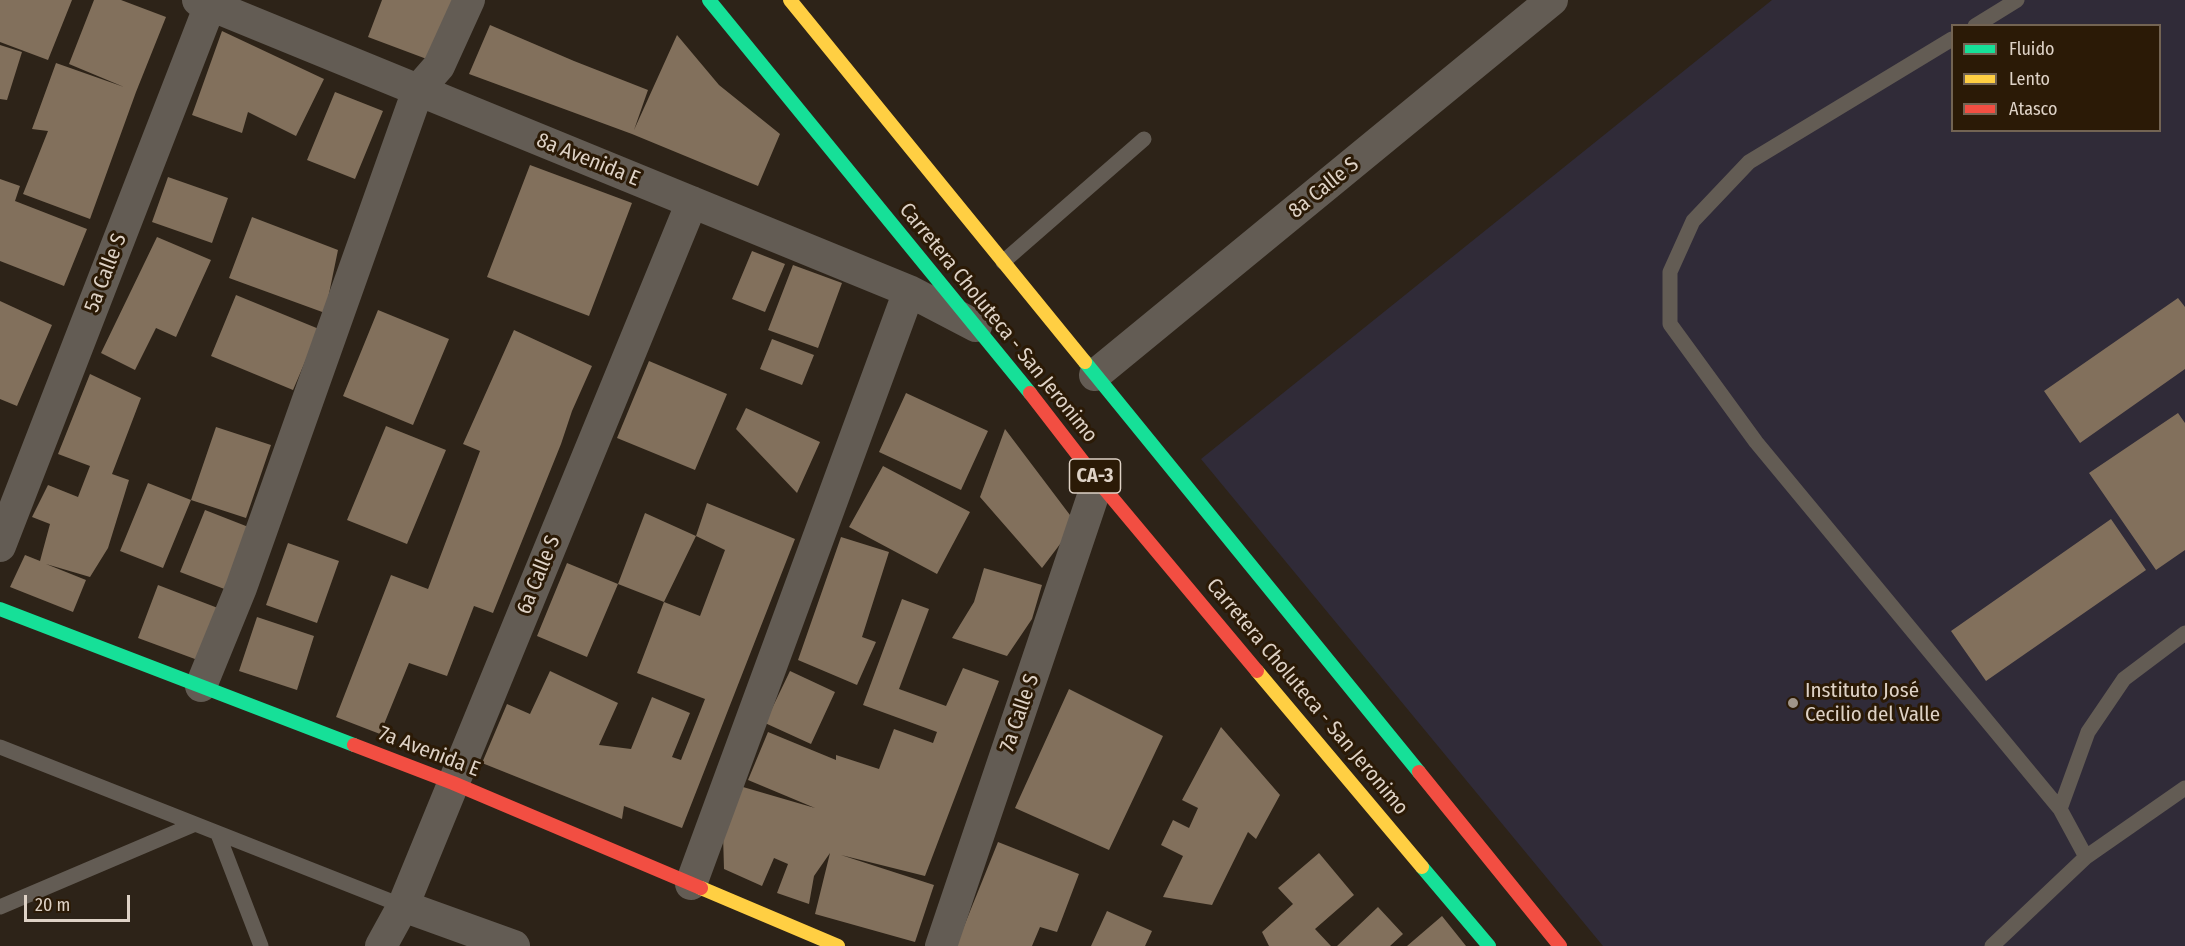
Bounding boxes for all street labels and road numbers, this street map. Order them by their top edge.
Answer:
street label: 8a Avenida E [533,128,643,192]
street label: 8a Calle S [1284,152,1364,224]
street label: Carretera Choluteca - San Jeronimo [894,198,1102,448]
street label: 5a Calle S [80,230,132,316]
road number: CA-3 [1070,459,1120,493]
street label: 6a Calle S [512,532,566,618]
street label: Carretera Choluteca - San Jeronimo [1201,574,1413,820]
street label: 7a Calle S [995,671,1045,755]
street label: 7a Avenida E [375,721,483,783]

